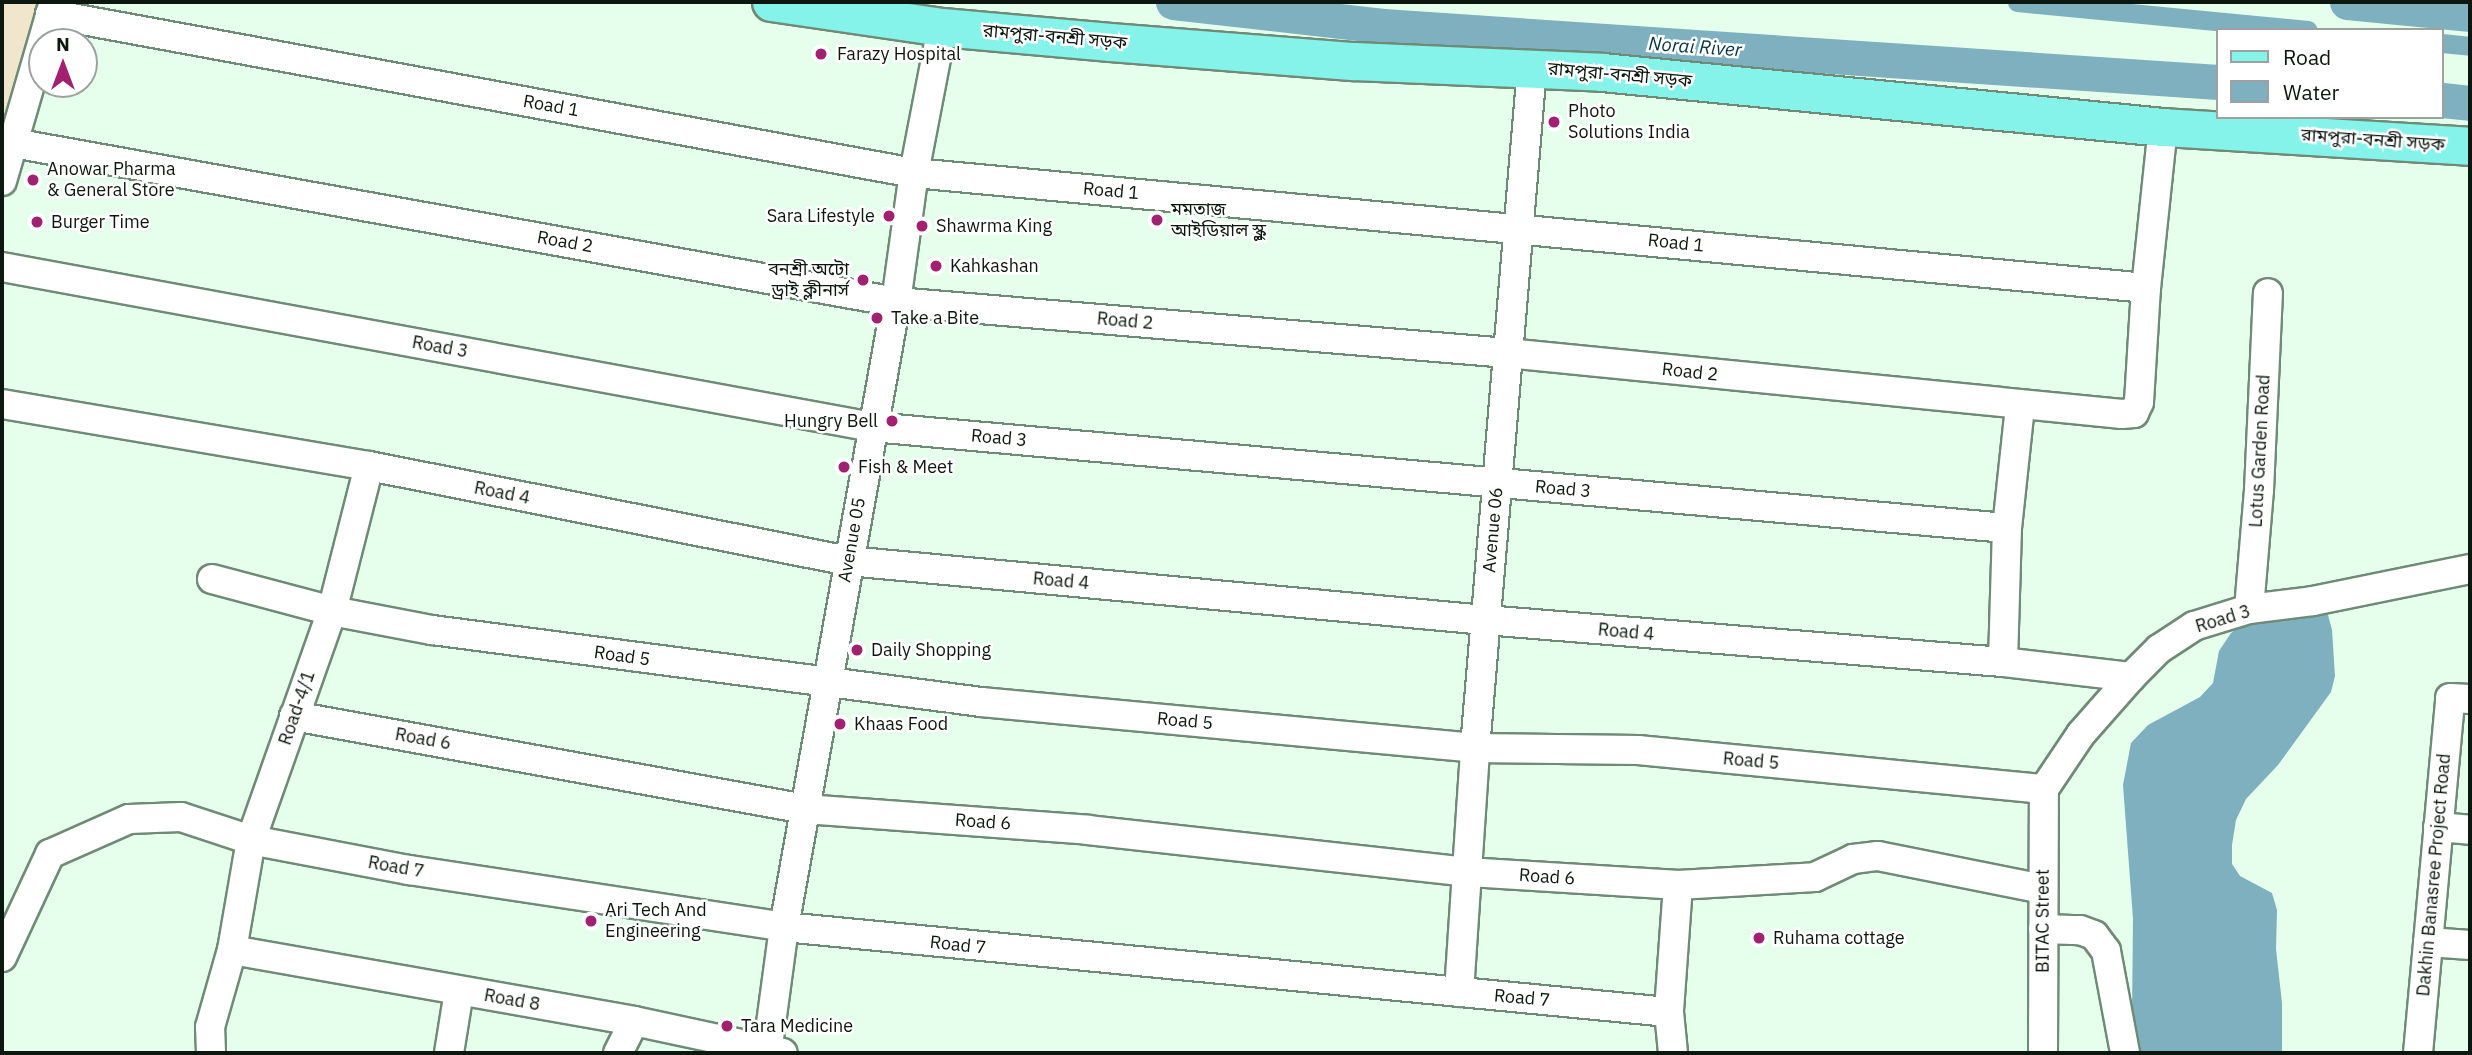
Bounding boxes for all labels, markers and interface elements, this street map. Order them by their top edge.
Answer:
street label: রামপুরা-বনশ্রী সড়ক [982,20,1128,54]
north arrow [28,28,98,98]
legend [2216,28,2444,119]
text: N [56,32,70,56]
water label: Norai River [1648,32,1742,62]
place label: Farazy Hospital [837,43,961,65]
text: Road [2283,43,2331,71]
marker: Farazy Hospital [811,44,831,64]
street label: রামপুরা-বনশ্রী সড়ক [1547,58,1693,92]
text: Water [2283,78,2339,106]
street label: Road 1 [521,90,581,122]
place label: Photo Solutions India [1568,101,1690,144]
marker: Photo Solutions India [1546,114,1562,130]
street label: রামপুরা-বনশ্রী সড়ক [2300,124,2446,156]
place label: Anowar Pharma & General Store [47,159,176,202]
marker: Anowar Pharma & General Store [25,172,41,188]
street label: Road 1 [1082,178,1140,204]
place label: মমতাজ আইডিয়াল স্কুল [1171,199,1266,242]
place label: Sara Lifestyle [767,205,875,227]
marker: Sara Lifestyle [881,208,897,224]
place label: Burger Time [51,211,150,233]
marker: মমতাজ আইডিয়াল স্কুল [1149,212,1165,228]
marker: Burger Time [29,214,45,230]
place label: Shawrma King [936,215,1052,237]
marker: Shawrma King [914,218,930,234]
street label: Road 2 [535,226,595,258]
street label: Road 1 [1647,229,1705,257]
place label: Kahkashan [950,255,1039,277]
marker: Kahkashan [928,258,944,274]
place label: বনশ্রী অটো ড্রাই ক্লীনার্স [768,259,849,302]
marker: বনশ্রী অটো ড্রাই ক্লীনার্স [855,272,871,288]
place label: Take a Bite [891,307,979,329]
street label: Road 2 [1096,308,1154,334]
marker: Take a Bite [869,310,885,326]
street label: Road 3 [410,331,470,363]
street label: Road 2 [1661,358,1719,386]
street label: Lotus Garden Road [2245,374,2275,528]
place label: Hungry Bell [784,410,878,432]
marker: Hungry Bell [884,413,900,429]
street label: Road 3 [970,425,1028,451]
place label: Fish & Meet [858,456,953,478]
marker: Fish & Meet [836,459,852,475]
street label: Road 3 [1534,476,1592,502]
street label: Road 4 [472,477,532,509]
street label: Avenue 06 [1478,486,1508,574]
street label: Avenue 05 [834,496,870,584]
street label: Road 4 [1032,568,1090,594]
street label: Road 3 [2193,600,2253,638]
street label: Road 4 [1597,619,1655,645]
place label: Daily Shopping [871,639,991,661]
street label: Road 5 [593,641,651,671]
marker: Daily Shopping [849,642,865,658]
street label: Road-4/1 [274,668,320,748]
street label: Road 5 [1156,708,1214,734]
place label: Khaas Food [854,713,948,735]
marker: Khaas Food [832,716,848,732]
street label: Road 6 [393,723,453,755]
street label: Road 5 [1722,748,1780,774]
street label: Dakhin Banasree Project Road [2413,753,2455,997]
street label: Road 6 [954,809,1012,835]
street label: Road 7 [366,851,426,883]
street label: Road 6 [1518,864,1576,890]
street label: BITAC Street [2032,869,2054,973]
place label: Ari Tech And Engineering [605,900,707,942]
marker: Ari Tech And Engineering [583,913,599,929]
place label: Ruhama cottage [1773,927,1905,949]
marker: Ruhama cottage [1751,930,1767,946]
street label: Road 7 [929,931,987,959]
street label: Road 8 [482,984,542,1016]
street label: Road 7 [1493,985,1551,1011]
place label: Tara Medicine [741,1015,853,1037]
marker: Tara Medicine [719,1018,735,1034]

